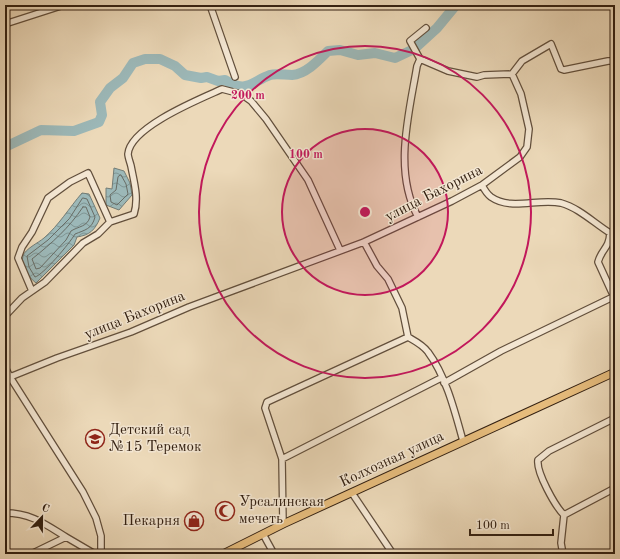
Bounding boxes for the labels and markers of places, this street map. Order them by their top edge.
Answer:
centre of rings [358,205,372,219]
place label: Детский сад №15 Теремок [109,423,202,455]
school or university icon: Детский сад №15 Теремок [84,428,106,450]
place label: Урсалинская мечеть [239,495,324,527]
mosque icon: Урсалинская мечеть [214,500,236,522]
shop icon: Пекарня [183,510,205,532]
place label: Пекарня [123,514,180,529]

